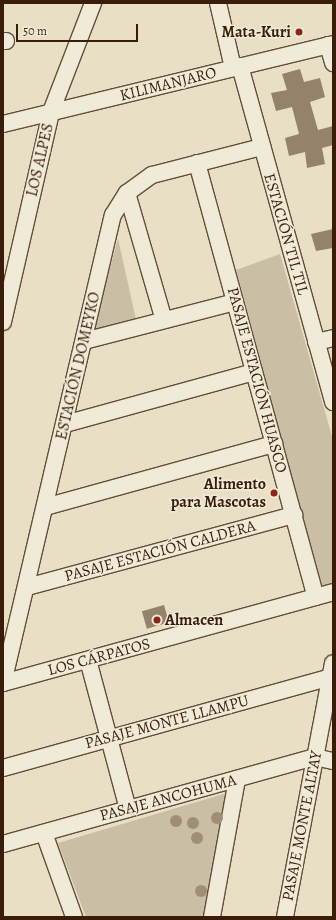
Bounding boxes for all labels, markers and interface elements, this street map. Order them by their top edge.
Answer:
scale bar [18,16,140,42]
place label: Mata-Kuri [222,22,291,42]
text: 50 m [23,23,47,39]
marker: Mata-Kuri [294,27,304,37]
street label: KILIMANJARO [118,63,218,105]
street label: LOS ALPES [22,121,58,199]
street label: ESTACIÓN TIL TIL [259,171,313,297]
street label: PASAJE ESTACIÓN HUASCO [223,285,291,475]
street label: ESTACIÓN DOMEYKO [52,290,104,442]
place label: Alimento para Mascotas [171,474,266,512]
marker: Alimento para Mascotas [269,488,279,498]
street label: PASAJE ESTACIÓN CALDERA [62,516,258,586]
place label: Almacen [165,610,223,630]
marker: Almacen [152,615,162,625]
street label: LOS CÁRPATOS [46,634,152,680]
street label: PASAJE MONTE LLAMPU [83,691,251,753]
street label: PASAJE MONTE ALTAY [278,749,326,903]
street label: PASAJE ANCOHUMA [98,771,238,825]

